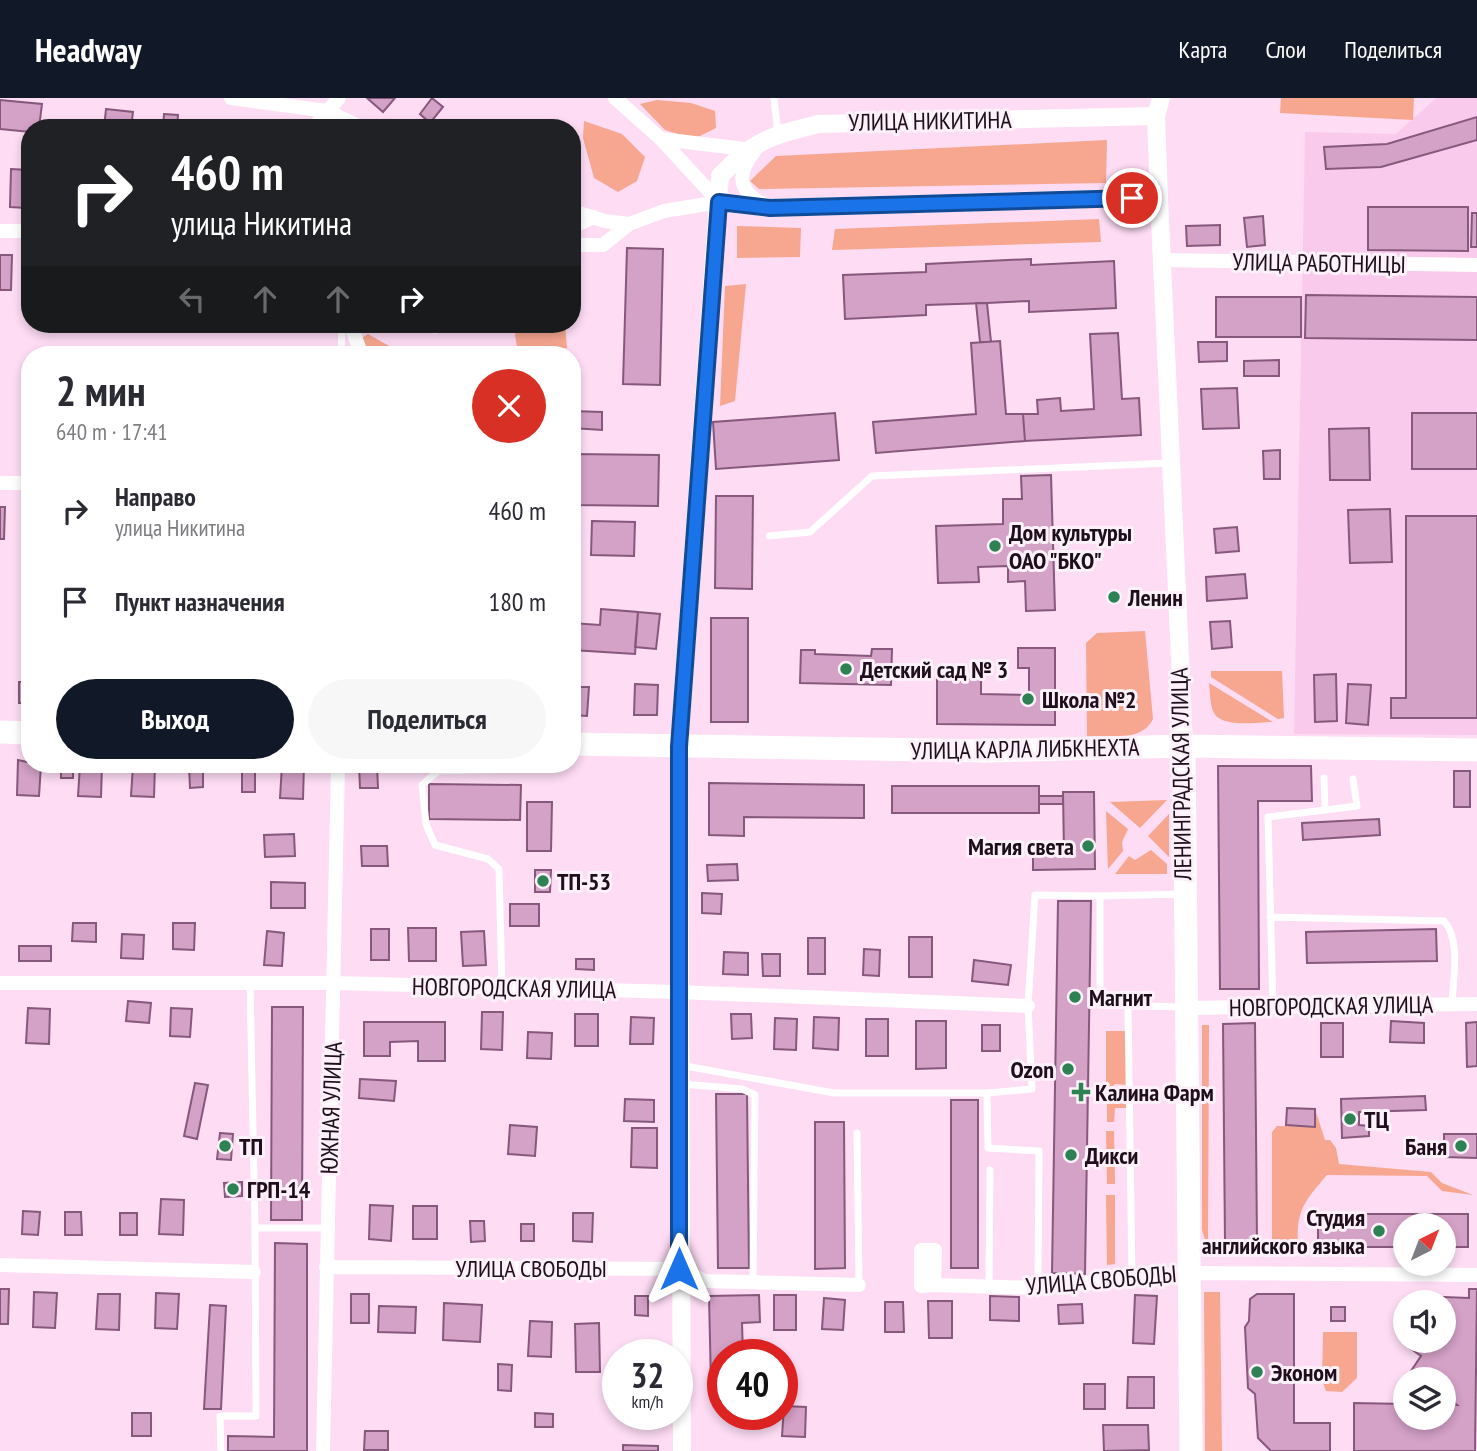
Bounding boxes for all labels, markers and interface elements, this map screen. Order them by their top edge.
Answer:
text: Headway [35,28,142,71]
text: Карта [1179,34,1227,65]
text: Слои [1265,34,1306,65]
text: Поделиться [1344,34,1442,65]
street label: УЛИЦА НИКИТИНА [848,104,1013,138]
text: 460 m [171,140,284,204]
icon: right [56,147,147,238]
pin [1102,168,1162,228]
icon: arrive [1113,179,1151,217]
text: улица Никитина [171,202,352,244]
street label: УЛИЦА РАБОТНИЦЫ [1232,246,1406,280]
icon: left [173,280,211,318]
icon: ahead [246,280,284,318]
icon: ahead [319,280,357,318]
icon: right [392,280,430,318]
text: 2 мин [56,363,146,418]
button: close [472,369,546,443]
text: 640 m · 17:41 [56,417,168,446]
text: Направо [115,480,196,513]
icon: right [56,492,94,530]
text: 460 m [488,494,546,527]
text: улица Никитина [115,513,245,542]
place label: Дом культуры ОАО "БКО" [1009,517,1132,576]
marker: Дом культуры ОАО "БКО" [987,538,1003,554]
place label: Ленин [1127,582,1183,613]
icon: arrive [56,583,94,621]
text: Пункт назначения [115,585,285,618]
text: 180 m [488,585,546,618]
marker: Ленин [1106,589,1122,605]
place label: Детский сад № 3 [860,654,1008,685]
marker: Детский сад № 3 [838,661,854,677]
street label: ЛЕНИНГРАДСКАЯ УЛИЦА [1164,667,1198,882]
button: Выход [56,679,294,759]
button: Поделиться [308,679,546,759]
place label: Школа №2 [1042,684,1136,715]
marker: Школа №2 [1020,691,1036,707]
street label: УЛИЦА КАРЛА ЛИБКНЕХТА [910,731,1140,766]
place label: Магия света [968,831,1074,862]
marker: Магия света [1080,838,1096,854]
place label: ТП-53 [557,866,611,897]
marker: ТП-53 [535,873,551,889]
street label: НОВГОРОДСКАЯ УЛИЦА [412,971,617,1005]
place label: Магнит [1089,982,1153,1013]
marker: Магнит [1067,989,1083,1005]
street label: НОВГОРОДСКАЯ УЛИЦА [1229,989,1434,1023]
street label: ЮЖНАЯ УЛИЦА [313,1041,349,1175]
place label: Ozon [1011,1054,1054,1085]
marker: Ozon [1060,1061,1076,1077]
place label: Калина Фарм [1095,1077,1214,1108]
marker: Калина Фарм [1073,1084,1089,1100]
place label: ТЦ [1364,1104,1389,1135]
marker: ТЦ [1342,1111,1358,1127]
place label: ТП [239,1131,263,1162]
place label: Баня [1405,1131,1447,1162]
marker: ТП [217,1138,233,1154]
marker: Баня [1453,1138,1469,1154]
place label: Дикси [1085,1140,1138,1171]
marker: Дикси [1063,1147,1079,1163]
place label: ГРП-14 [247,1174,311,1205]
marker: ГРП-14 [225,1181,241,1197]
place label: Студия английского языка [1202,1202,1365,1261]
north arrow [1393,1213,1456,1276]
map controls [1393,1213,1456,1430]
marker: Студия английского языка [1371,1223,1387,1239]
position arrow [642,1232,716,1306]
street label: УЛИЦА СВОБОДЫ [455,1253,607,1284]
street label: УЛИЦА СВОБОДЫ [1024,1258,1178,1302]
button: sound [1393,1290,1456,1353]
speed limit sign: 40 [707,1339,798,1430]
text: 32 [631,1352,664,1398]
place label: Эконом [1271,1357,1337,1388]
marker: Эконом [1249,1364,1265,1380]
button: layers [1393,1367,1456,1430]
text: km/h [632,1390,663,1413]

